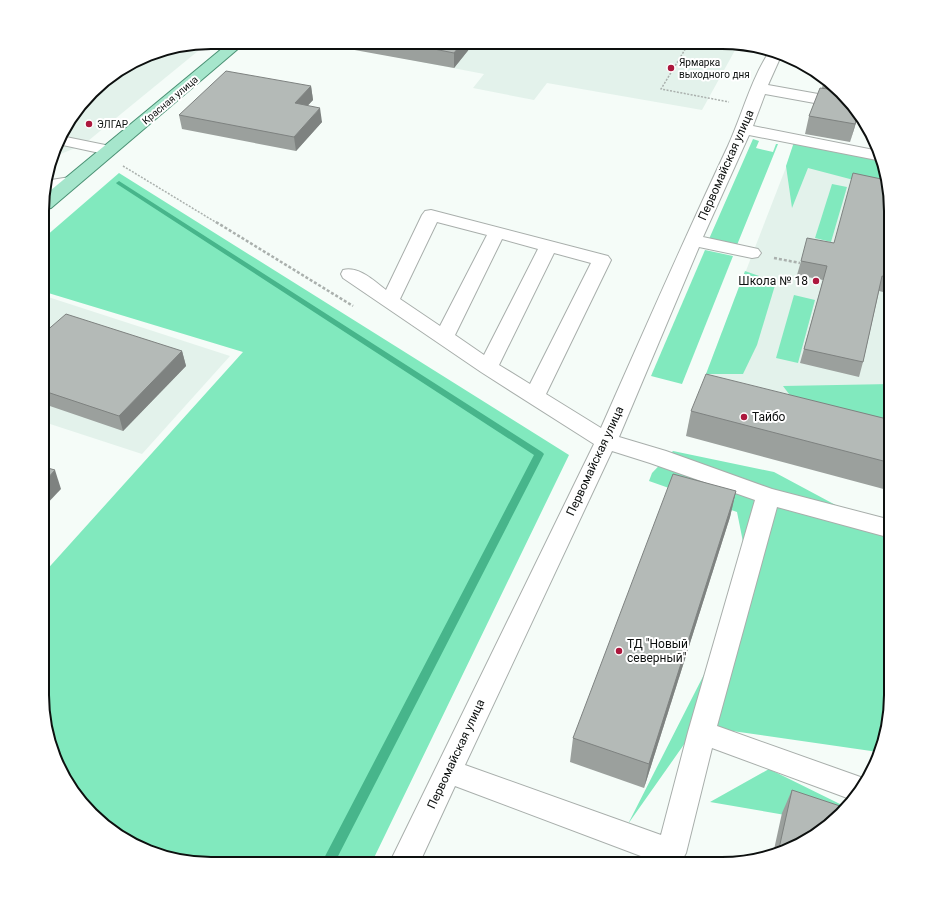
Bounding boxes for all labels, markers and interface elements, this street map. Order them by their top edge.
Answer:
place label: Ярмарка выходного дня [679,57,750,80]
marker: Ярмарка выходного дня [666,63,676,73]
street label: Красная улица [140,74,200,126]
street label: Первомайская улица [695,108,757,222]
marker: ЭЛГАР [84,119,94,129]
place label: ЭЛГАР [97,119,128,130]
place label: Школа № 18 [738,274,808,288]
marker: Школа № 18 [811,276,821,286]
street label: Первомайская улица [563,404,627,518]
place label: Тайбо [752,410,786,424]
marker: Тайбо [739,412,749,422]
place label: ТД "Новый северный" [627,637,688,665]
marker: ТД "Новый северный" [614,646,624,656]
street label: Первомайская улица [424,697,488,811]

